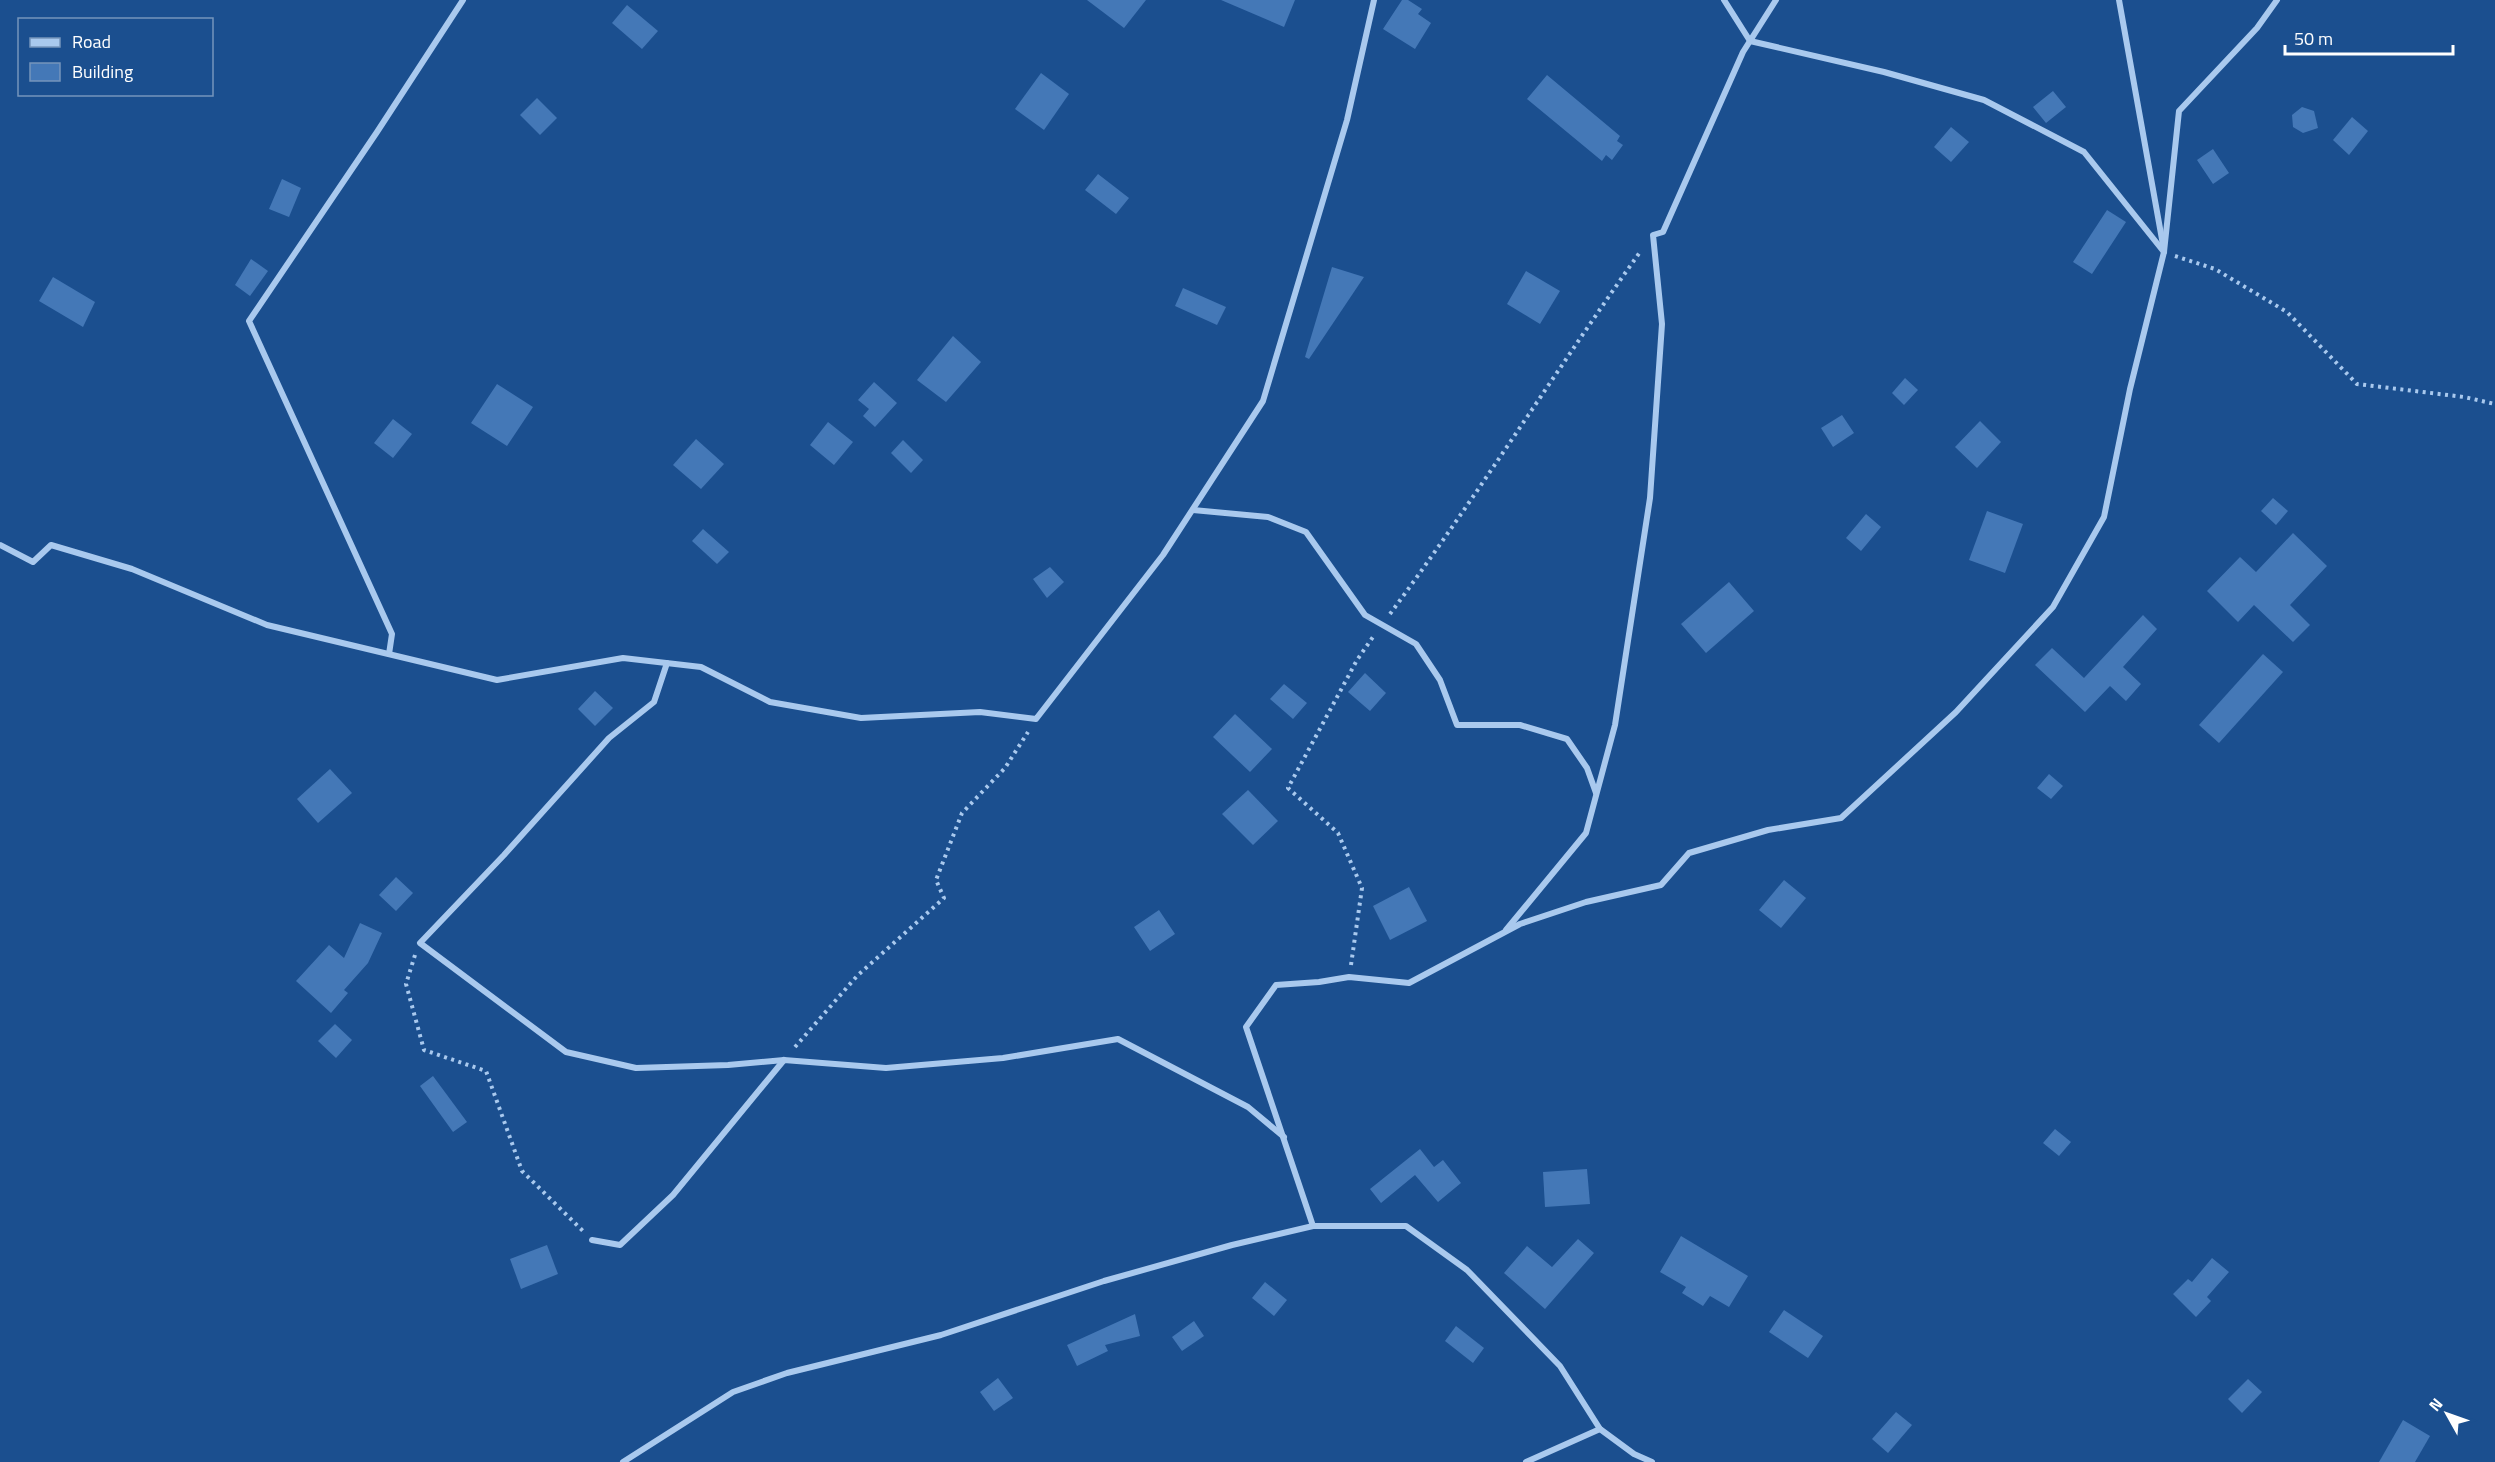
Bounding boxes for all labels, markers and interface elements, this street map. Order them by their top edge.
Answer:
legend [18,18,213,96]
scale bar [2285,18,2453,56]
text: 50 m [2294,25,2333,52]
text: Road [72,28,111,55]
text: Building [72,58,133,85]
north arrow [2417,1384,2477,1444]
text: N [2423,1392,2448,1416]

